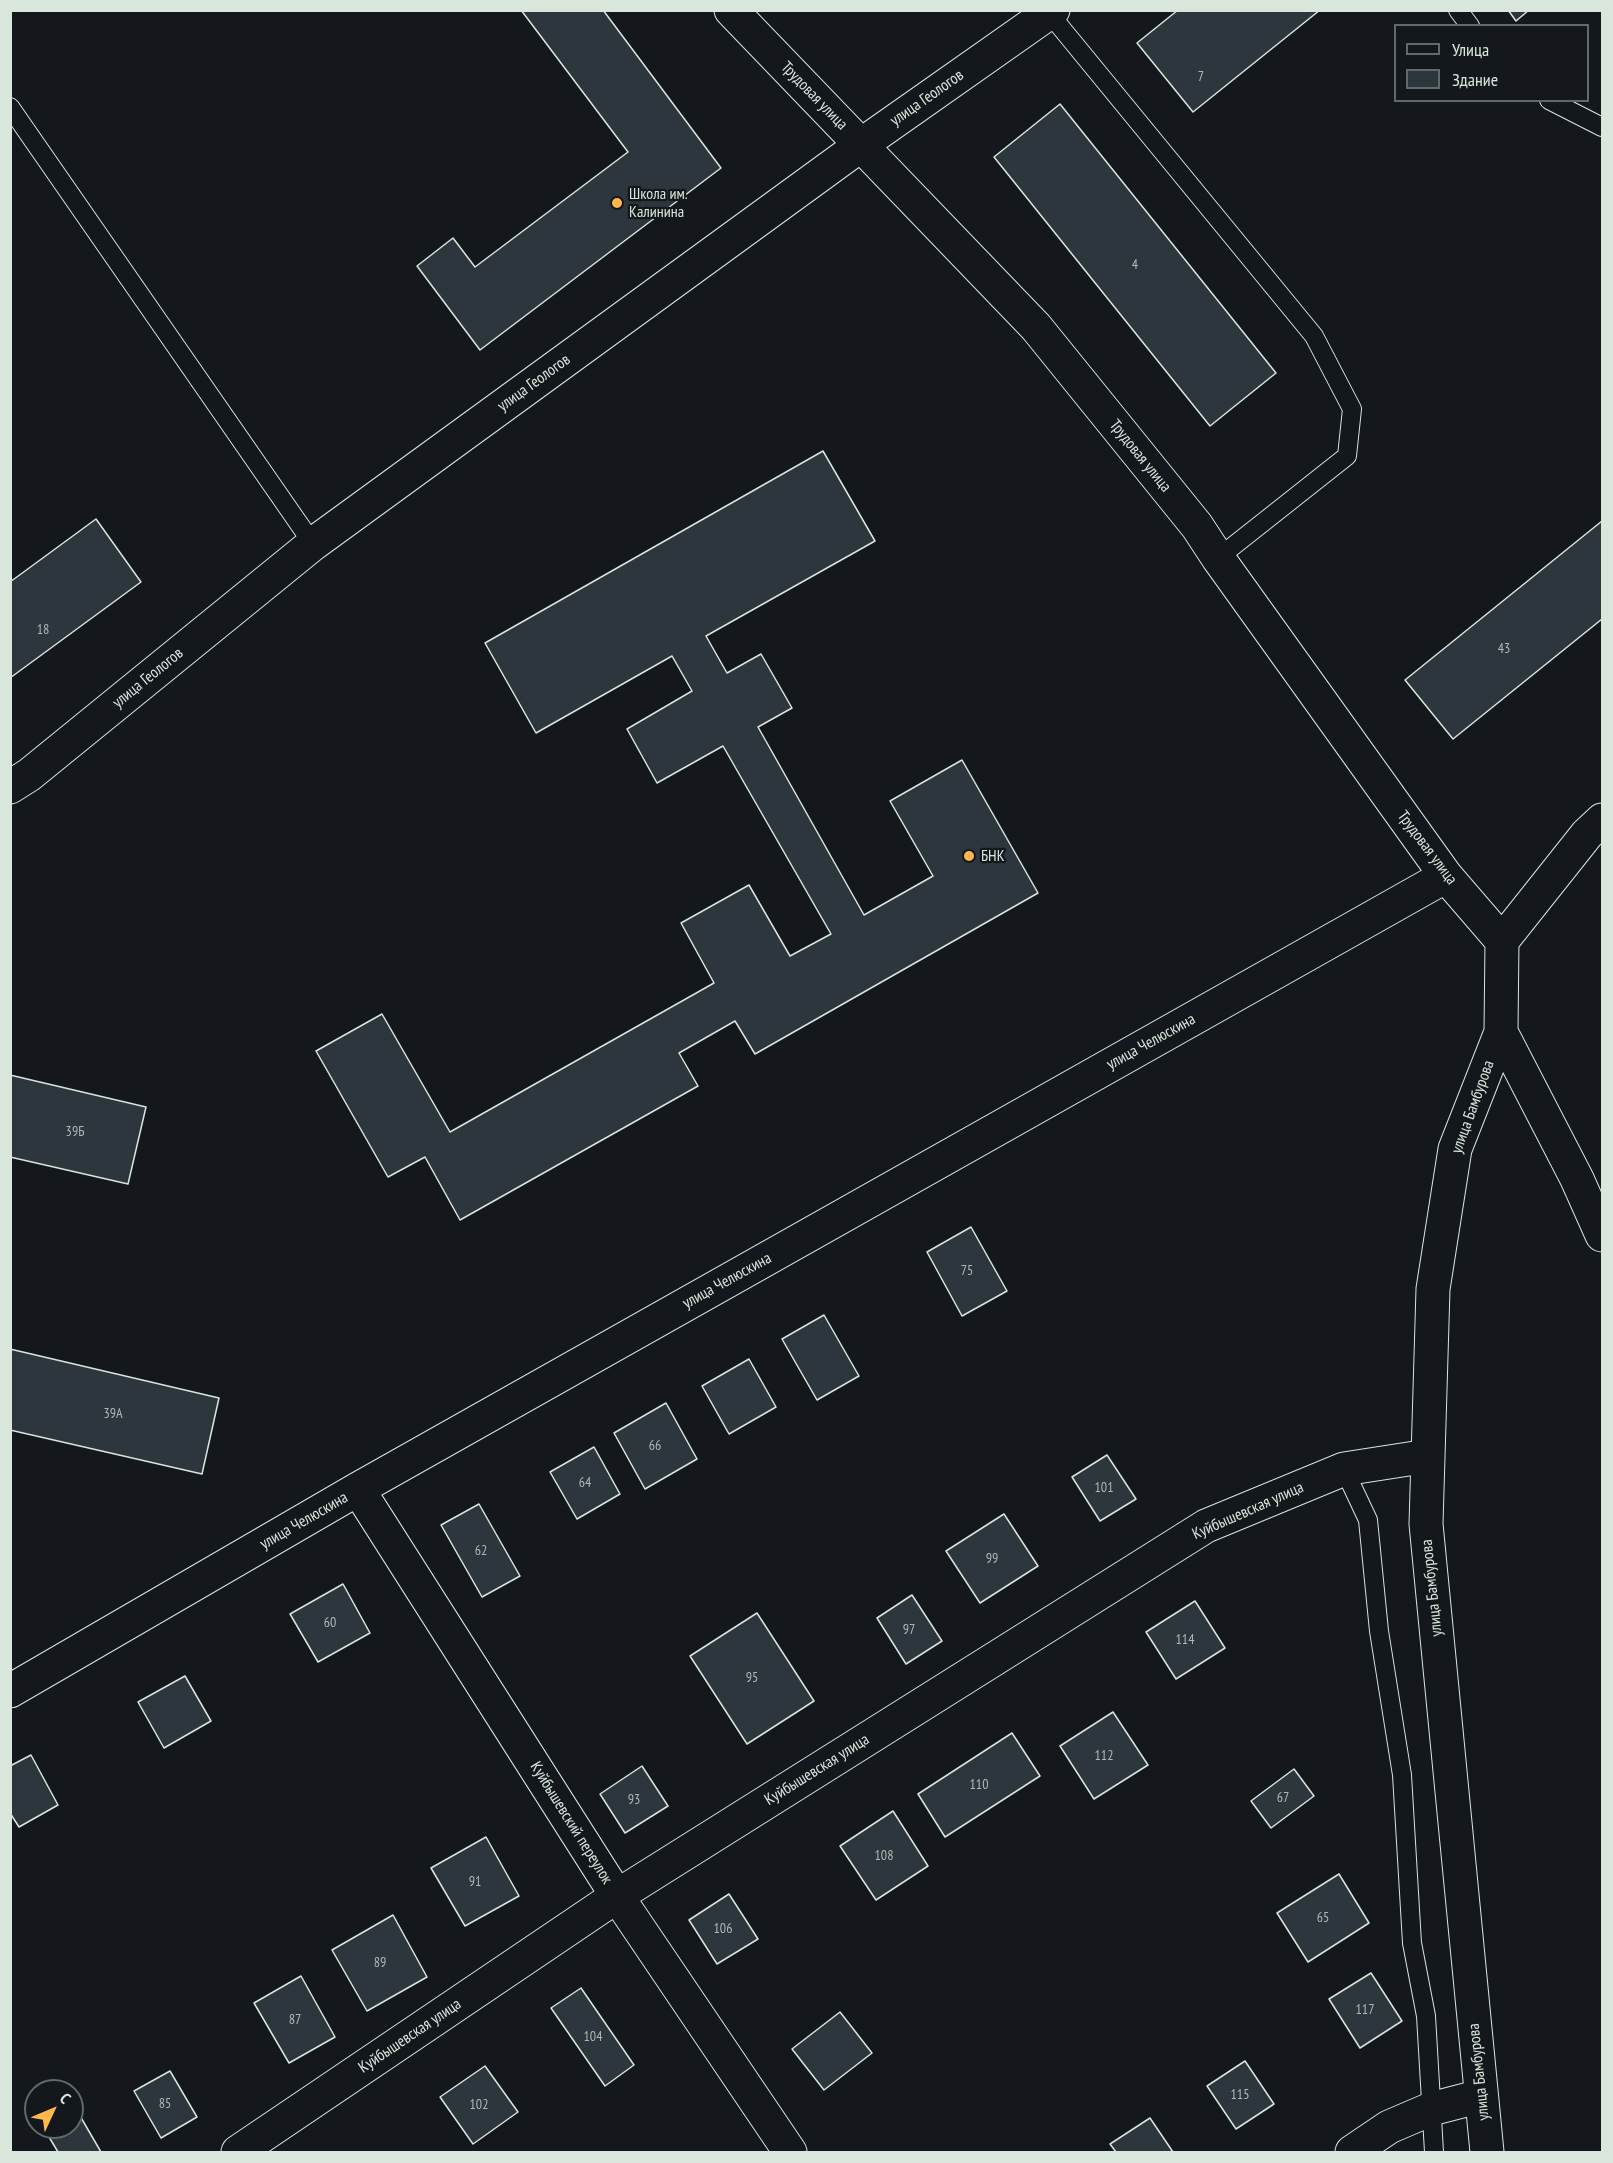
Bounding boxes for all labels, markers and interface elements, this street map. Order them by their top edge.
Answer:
legend [1394,24,1589,102]
text: Улица [1452,38,1489,61]
street label: Трудовая улица [777,58,851,134]
street label: улица Геологов [887,66,967,130]
text: Здание [1452,68,1498,91]
house number: 7 [1198,69,1204,85]
place label: Школа им. Калинина [629,184,688,222]
marker: Школа им. Калинина [610,196,624,210]
house number: 4 [1132,257,1138,273]
street label: улица Геологов [494,350,574,416]
street label: Трудовая улица [1105,416,1175,496]
house number: 18 [37,622,49,638]
house number: 43 [1498,641,1510,657]
street label: улица Геологов [109,644,187,712]
street label: Трудовая улица [1393,807,1461,889]
place label: БНК [981,846,1005,866]
marker: БНК [962,849,976,863]
street label: улица Челюскина [1103,1010,1199,1074]
street label: улица Бамбурова [1447,1058,1499,1156]
house number: 39Б [66,1124,84,1140]
street label: улица Челюскина [679,1249,775,1313]
house number: 75 [961,1263,973,1279]
house number: 39А [103,1406,123,1422]
house number: 66 [649,1438,661,1454]
house number: 64 [579,1475,591,1491]
street label: Куйбышевская улица [1189,1478,1307,1544]
house number: 101 [1095,1480,1113,1496]
street label: улица Челюскина [257,1488,351,1554]
street label: улица Бамбурова [1417,1538,1447,1638]
house number: 62 [475,1543,487,1559]
house number: 99 [986,1551,998,1567]
house number: 60 [324,1615,336,1631]
house number: 97 [903,1622,915,1638]
house number: 114 [1176,1632,1194,1648]
house number: 95 [746,1670,758,1686]
street label: Куйбышевская улица [761,1730,873,1810]
house number: 112 [1095,1748,1113,1764]
street label: Куйбышевский переулок [526,1758,616,1888]
house number: 110 [970,1777,988,1793]
house number: 67 [1277,1790,1289,1806]
house number: 93 [628,1792,640,1808]
house number: 108 [875,1848,893,1864]
house number: 91 [469,1874,481,1890]
house number: 65 [1317,1910,1329,1926]
house number: 106 [714,1921,732,1937]
house number: 89 [374,1955,386,1971]
street label: Куйбышевская улица [355,1995,465,2077]
house number: 117 [1356,2002,1374,2018]
house number: 87 [289,2012,301,2028]
street label: улица Бамбурова [1464,2022,1494,2122]
house number: 104 [584,2029,602,2045]
north arrow [24,2079,84,2139]
house number: 115 [1231,2087,1249,2103]
text: С [56,2088,75,2107]
house number: 85 [159,2096,171,2112]
house number: 102 [470,2097,488,2113]

